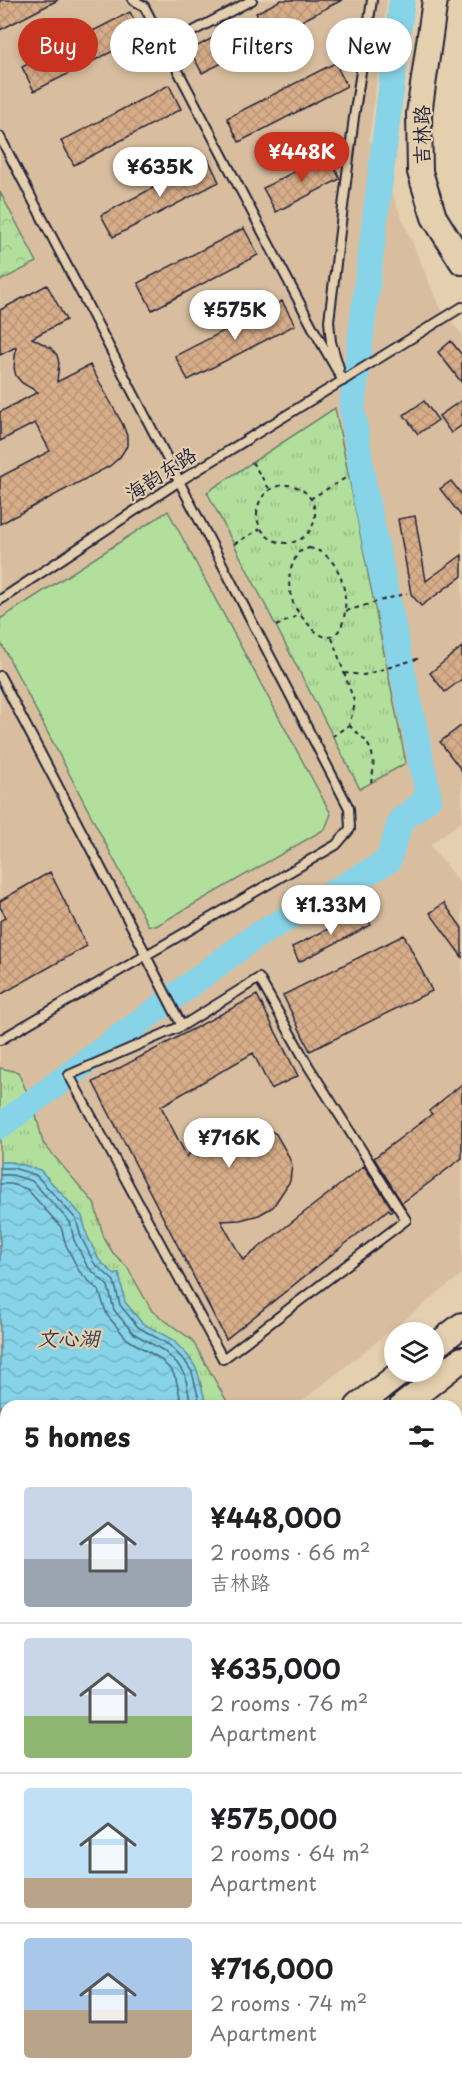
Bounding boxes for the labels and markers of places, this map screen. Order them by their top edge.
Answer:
pin: ¥448K [260,132,344,183]
pin: ¥635K [118,147,202,198]
pin: ¥575K [193,290,277,341]
pin: ¥1.33M [282,885,380,936]
pin: ¥716K [187,1118,271,1169]

